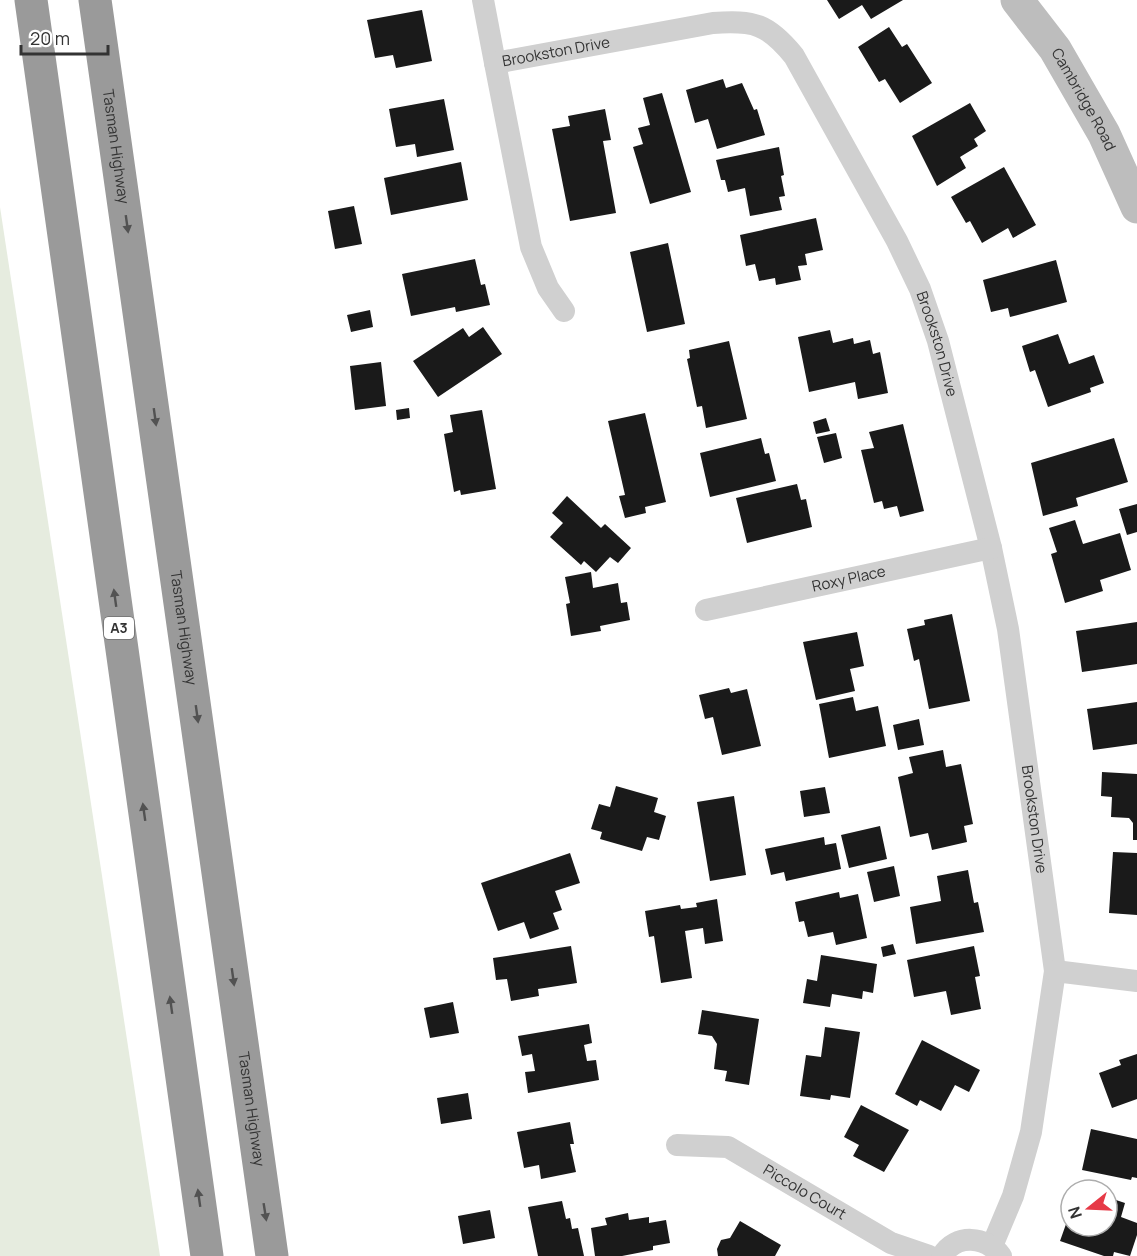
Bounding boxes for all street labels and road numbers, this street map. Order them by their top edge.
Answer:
street label: Brookston Drive [500,31,612,71]
street label: Cambridge Road [1047,44,1121,154]
street label: Tasman Highway [98,88,135,205]
street label: Brookston Drive [912,288,963,399]
street label: Roxy Place [810,560,888,597]
street label: Tasman Highway [166,569,202,687]
road number: A3 [104,617,134,639]
street label: Brookston Drive [1017,764,1053,875]
street label: Tasman Highway [233,1050,270,1168]
street label: Piccolo Court [760,1159,850,1224]

